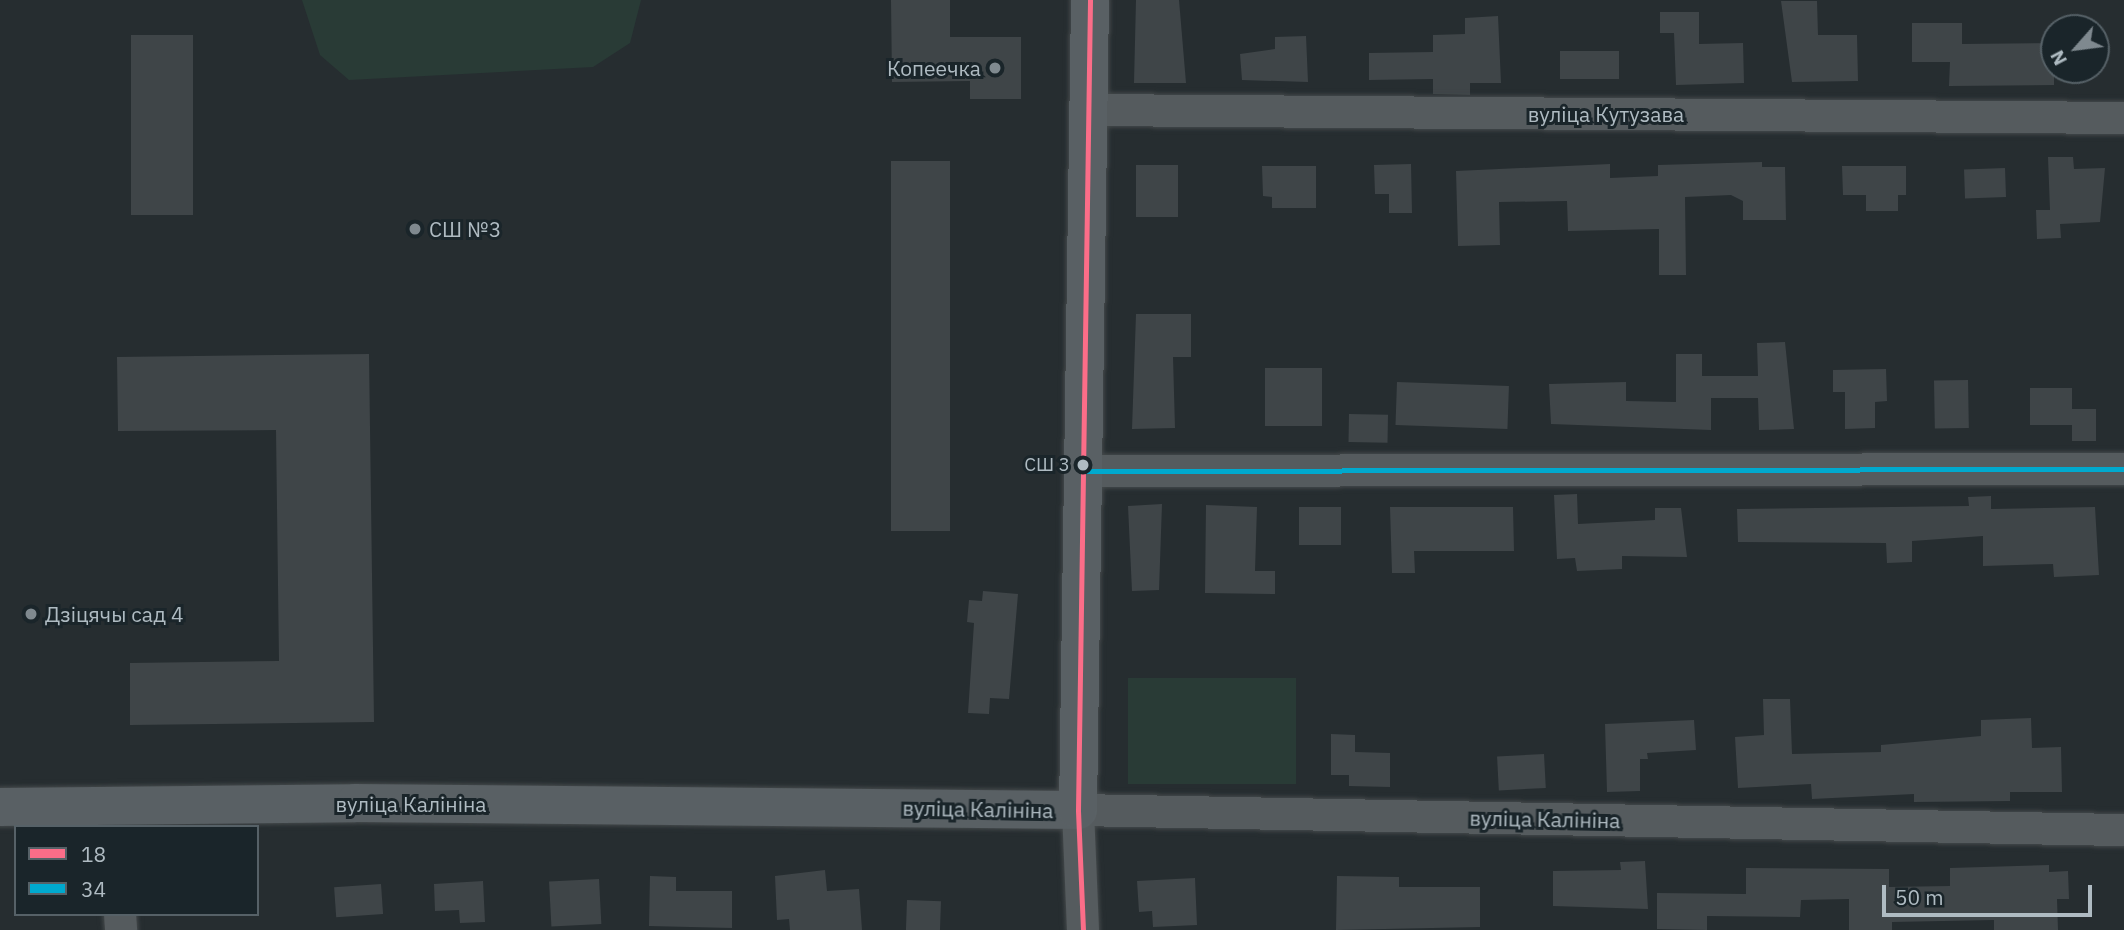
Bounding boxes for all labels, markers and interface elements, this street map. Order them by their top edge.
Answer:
north arrow [2040,14,2110,84]
text: N [2044,46,2072,70]
place label: Копеечка [887,55,981,81]
marker: Копеечка [987,60,1003,76]
street label: вуліца Кутузава [1528,101,1684,127]
place label: СШ №3 [429,216,501,242]
marker: СШ №3 [407,221,423,237]
place label: СШ 3 [1024,454,1070,476]
marker: СШ 3 [1076,458,1090,472]
place label: Дзіцячы сад 4 [45,601,184,627]
marker: Дзіцячы сад 4 [23,606,39,622]
street label: вуліца Калініна [335,791,487,817]
street label: вуліца Калініна [902,795,1054,823]
street label: вуліца Калініна [1469,805,1621,833]
legend [14,825,259,916]
text: 18 [81,840,106,868]
scale bar [1886,870,2096,914]
text: 34 [81,875,106,903]
text: 50 m [1895,883,1944,911]

